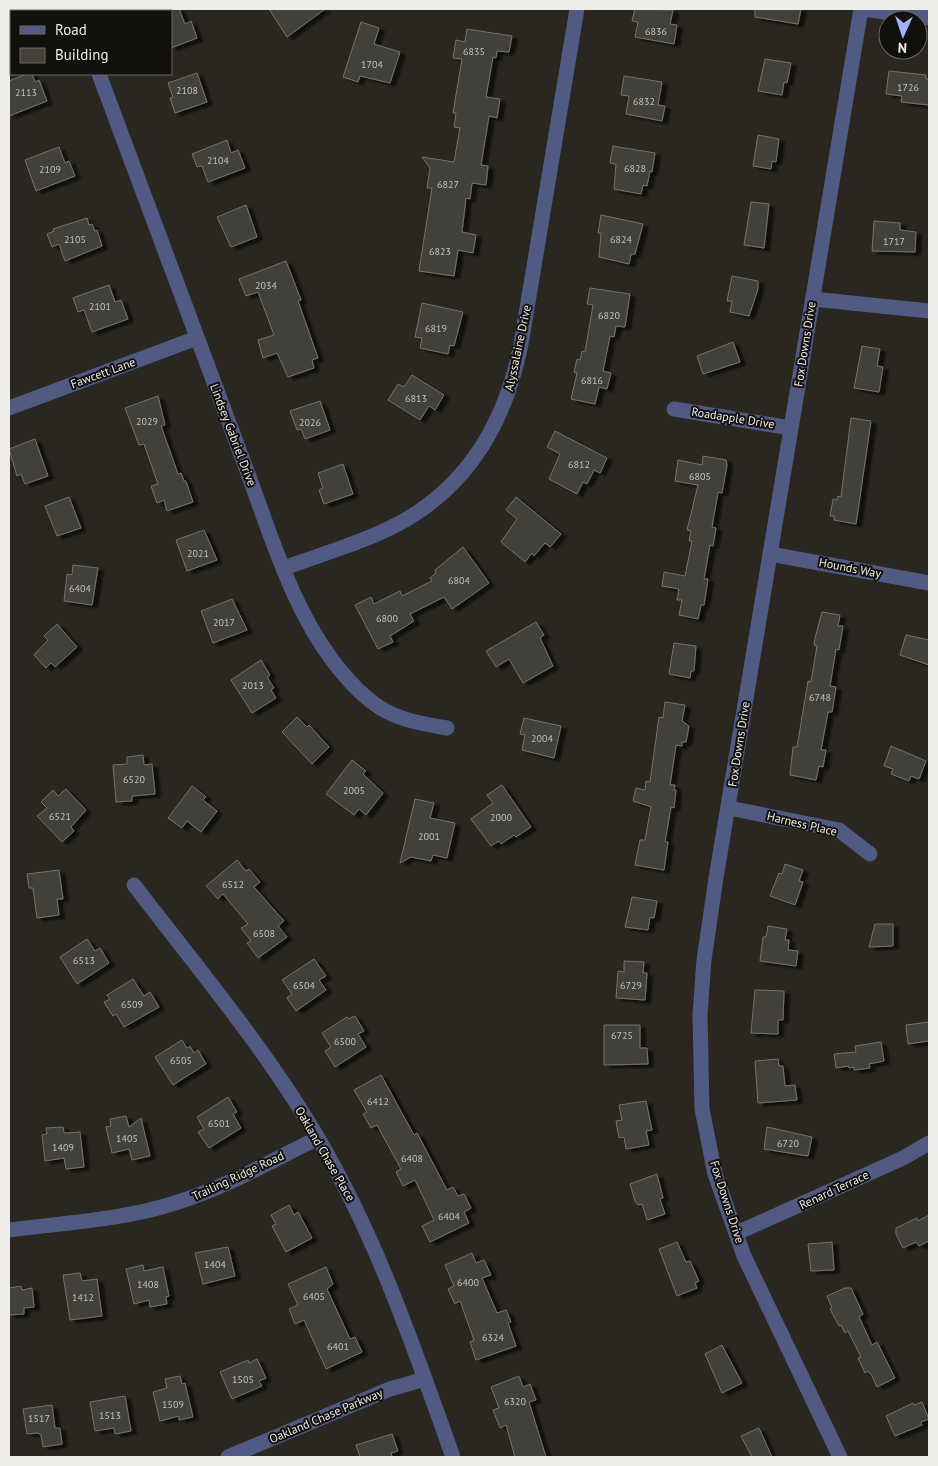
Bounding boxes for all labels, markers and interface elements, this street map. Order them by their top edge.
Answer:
legend [10,10,172,75]
north arrow [878,10,928,60]
text: Road [55,20,87,39]
house number: 6836 [645,25,667,38]
text: N [897,39,907,57]
text: Building [55,45,109,64]
house number: 6835 [463,45,485,58]
house number: 1704 [361,58,383,71]
house number: 1726 [897,81,919,94]
house number: 2108 [176,84,198,97]
house number: 2113 [15,86,37,99]
house number: 6832 [633,95,655,108]
house number: 2104 [207,154,229,167]
house number: 6828 [624,162,646,175]
house number: 2109 [39,163,61,176]
house number: 6827 [437,178,459,191]
house number: 2105 [64,233,86,246]
house number: 6824 [610,233,632,246]
house number: 1717 [883,235,905,248]
house number: 6823 [429,245,451,258]
house number: 2034 [255,279,277,292]
house number: 2101 [89,300,111,313]
street label: Fox Downs Drive [790,300,819,388]
street label: Alyssalaine Drive [501,303,534,392]
house number: 6820 [598,309,620,322]
house number: 6819 [425,322,447,335]
street label: Fawcett Lane [68,354,137,391]
house number: 6816 [581,374,603,387]
street label: Lindsey Gabriel Drive [207,382,260,488]
house number: 6813 [405,392,427,405]
street label: Roadapple Drive [690,404,776,431]
house number: 2029 [136,415,158,428]
house number: 2026 [299,416,321,429]
house number: 6812 [568,458,590,471]
house number: 6805 [689,470,711,483]
house number: 2021 [187,547,209,560]
street label: Hounds Way [818,554,883,581]
house number: 6804 [448,574,470,587]
house number: 6404 [69,582,91,595]
house number: 6800 [376,612,398,625]
house number: 2017 [213,616,235,629]
house number: 2013 [242,679,264,692]
house number: 6748 [809,691,831,704]
street label: Fox Downs Drive [724,700,753,788]
house number: 2004 [531,732,553,745]
house number: 6520 [123,773,145,786]
house number: 2005 [343,784,365,797]
street label: Harness Place [766,808,839,839]
house number: 6521 [49,810,71,823]
house number: 2000 [490,811,512,824]
house number: 2001 [418,830,440,843]
house number: 6512 [222,878,244,891]
house number: 6508 [253,927,275,940]
house number: 6513 [73,954,95,967]
house number: 6504 [293,979,315,992]
house number: 6729 [620,979,642,992]
house number: 6509 [121,998,143,1011]
house number: 6725 [611,1029,633,1042]
house number: 6500 [334,1035,356,1048]
house number: 6505 [170,1054,192,1067]
house number: 6412 [367,1095,389,1108]
street label: Oakland Chase Place [292,1104,359,1204]
house number: 6501 [208,1117,230,1130]
house number: 1405 [116,1132,138,1145]
house number: 6720 [777,1137,799,1150]
house number: 1409 [52,1141,74,1154]
street label: Trailing Ridge Road [190,1148,286,1203]
house number: 6408 [401,1152,423,1165]
street label: Fox Downs Drive [707,1159,748,1245]
street label: Renard Terrace [797,1167,871,1212]
house number: 6404 [438,1210,460,1223]
house number: 1404 [204,1258,226,1271]
house number: 6400 [457,1276,479,1289]
house number: 1408 [137,1278,159,1291]
house number: 6405 [303,1290,325,1303]
house number: 1412 [72,1291,94,1304]
house number: 6324 [482,1331,504,1344]
house number: 6401 [327,1340,349,1353]
house number: 1505 [232,1373,254,1386]
street label: Oakland Chase Parkway [267,1385,385,1446]
house number: 6320 [504,1395,526,1408]
house number: 1509 [162,1398,184,1411]
house number: 1513 [99,1409,121,1422]
house number: 1517 [28,1412,50,1425]

